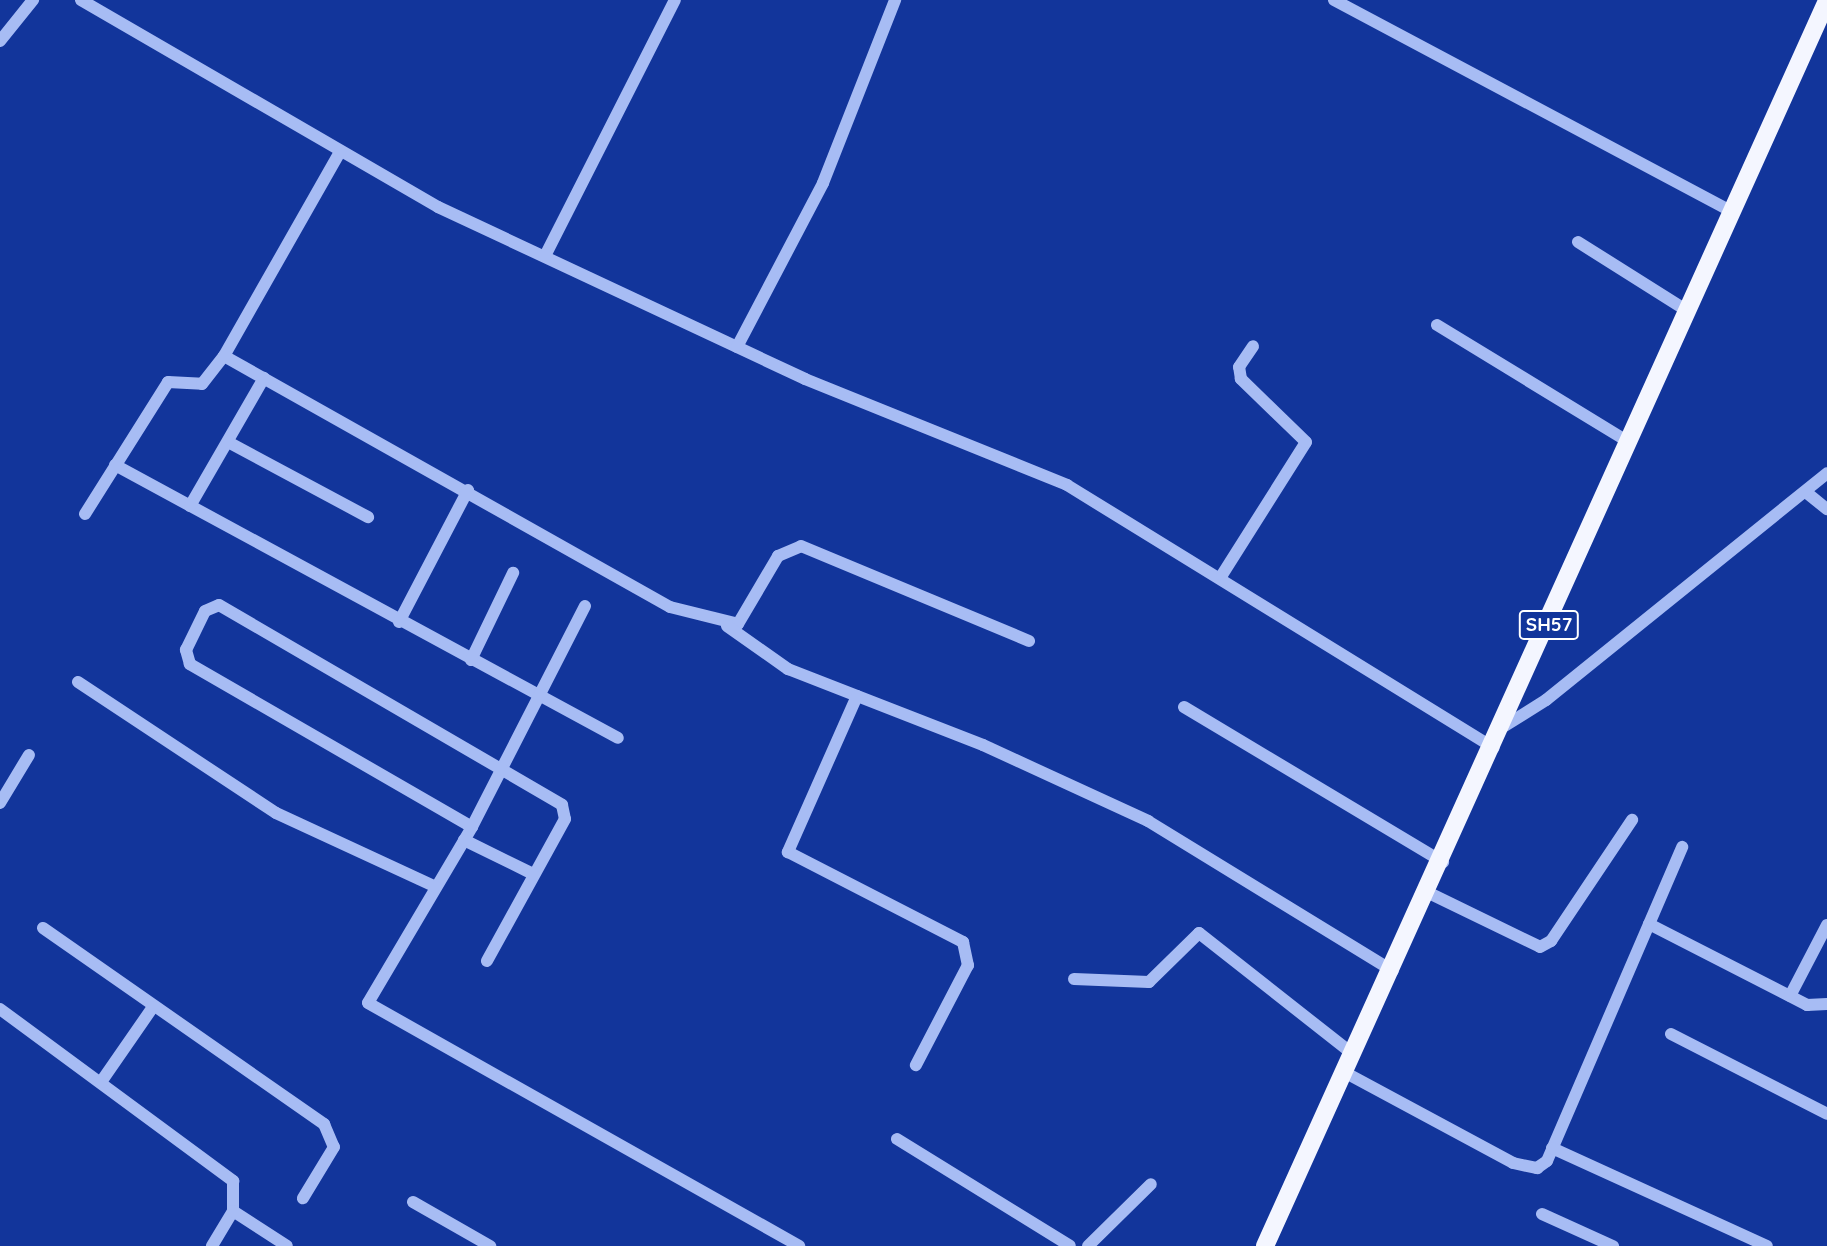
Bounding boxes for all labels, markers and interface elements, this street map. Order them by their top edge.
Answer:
road number: SH57 [1518,610,1580,640]

